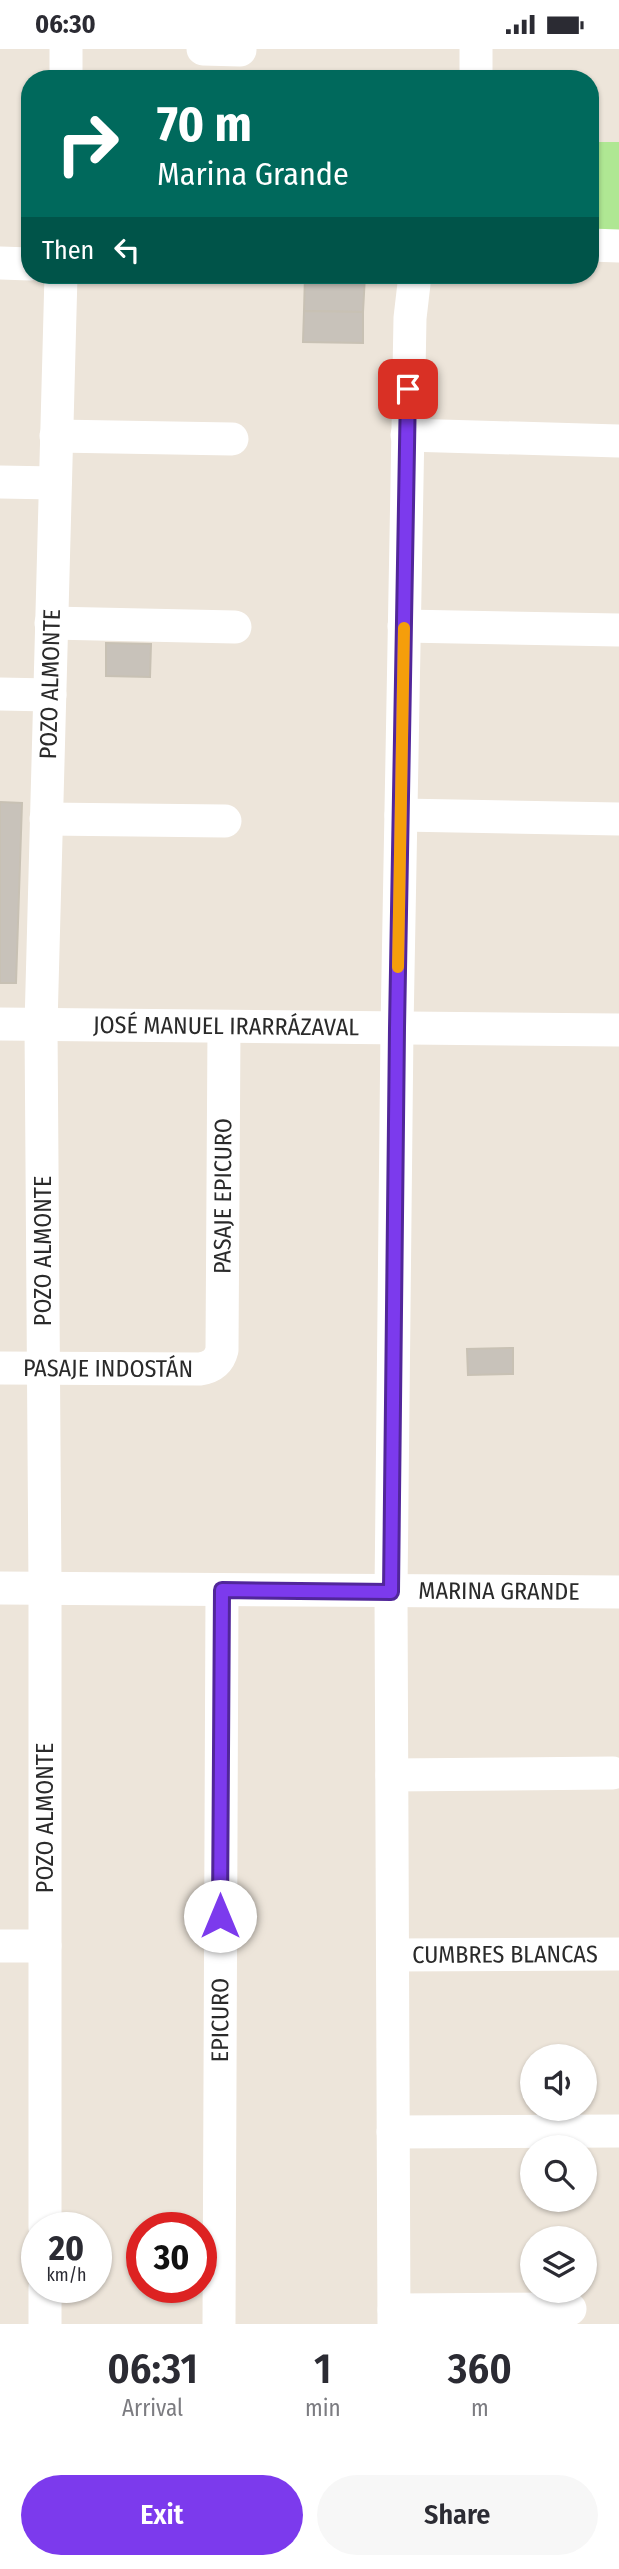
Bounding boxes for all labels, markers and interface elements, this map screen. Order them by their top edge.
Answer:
text: 06:30 [35,9,96,40]
text: 70 m [157,95,252,154]
icon: right [42,98,133,189]
text: Marina Grande [157,155,349,193]
icon: left [108,231,146,269]
text: Then [42,235,94,266]
pin [378,359,438,419]
icon: arrive [389,370,427,408]
street label: POZO ALMONTE [34,609,66,760]
street label: JOSÉ MANUEL IRARRÁZAVAL [93,1010,359,1041]
street label: PASAJE EPICURO [208,1118,237,1274]
street label: POZO ALMONTE [29,1176,57,1326]
street label: PASAJE INDOSTÁN [23,1354,193,1383]
street label: MARINA GRANDE [418,1577,580,1606]
street label: POZO ALMONTE [31,1743,59,1893]
position arrow [183,1879,257,1953]
street label: CUMBRES BLANCAS [412,1940,598,1969]
street label: EPICURO [206,1978,234,2062]
map controls [520,2044,597,2303]
button: sound [520,2044,597,2121]
button: search [520,2135,597,2212]
speed limit sign: 30 [126,2212,217,2303]
button: layers [520,2226,597,2303]
text: 20 [49,2227,84,2269]
text: km/h [46,2264,87,2286]
text: 06:31 [107,2344,198,2394]
text: 1 [314,2344,332,2394]
text: 360 [448,2344,512,2394]
text: Arrival [122,2394,183,2422]
text: min [305,2394,341,2422]
text: m [471,2394,489,2422]
button: Exit [21,2475,303,2555]
button: Share [317,2475,598,2555]

